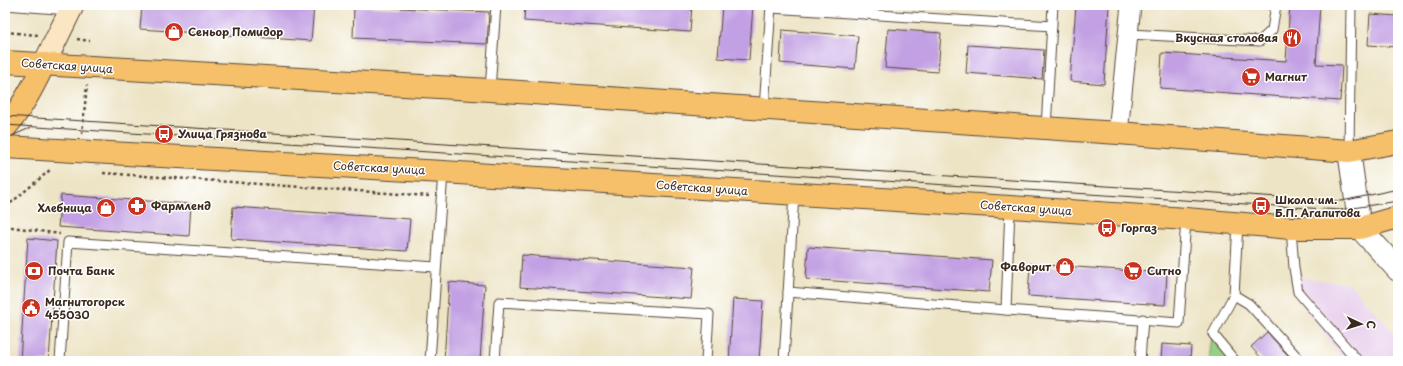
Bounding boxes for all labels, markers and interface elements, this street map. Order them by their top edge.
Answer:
shop icon: Сеньор Помидор [163,21,185,43]
place label: Сеньор Помидор [188,23,283,40]
restaurant icon: Вкусная столовая [1281,27,1303,49]
place label: Вкусная столовая [1175,29,1278,46]
street label: Советская улица [20,54,114,77]
supermarket icon: Магнит [1240,66,1262,88]
place label: Магнит [1265,68,1307,85]
bus stop icon: Улица Грязнова [153,123,175,145]
place label: Улица Грязнова [177,125,268,142]
street label: Советская улица [332,157,426,178]
street label: Советская улица [655,176,749,199]
place label: Школа им. Б.П. Агапитова [1275,191,1361,221]
pharmacy icon: Фармленд [126,195,148,217]
bus stop icon: Школа им. Б.П. Агапитова [1250,195,1272,217]
street label: Советская улица [979,196,1073,219]
shop icon: Хлебница [95,197,117,219]
place label: Фармленд [151,197,211,214]
place label: Хлебница [38,199,92,216]
bus stop icon: Горгаз [1096,217,1118,239]
place label: Горгаз [1121,219,1157,236]
shop icon: Фаворит [1054,256,1076,278]
place label: Фаворит [1001,258,1051,275]
bank icon: Почта Банк [23,260,45,282]
supermarket icon: Ситно [1122,260,1144,282]
place label: Почта Банк [48,262,116,279]
place label: Ситно [1147,262,1182,279]
place label: Магнитогорск 455030 [45,293,126,323]
public building icon: Магнитогорск 455030 [20,297,42,319]
north arrow [1341,304,1381,344]
text: С [1363,320,1380,329]

